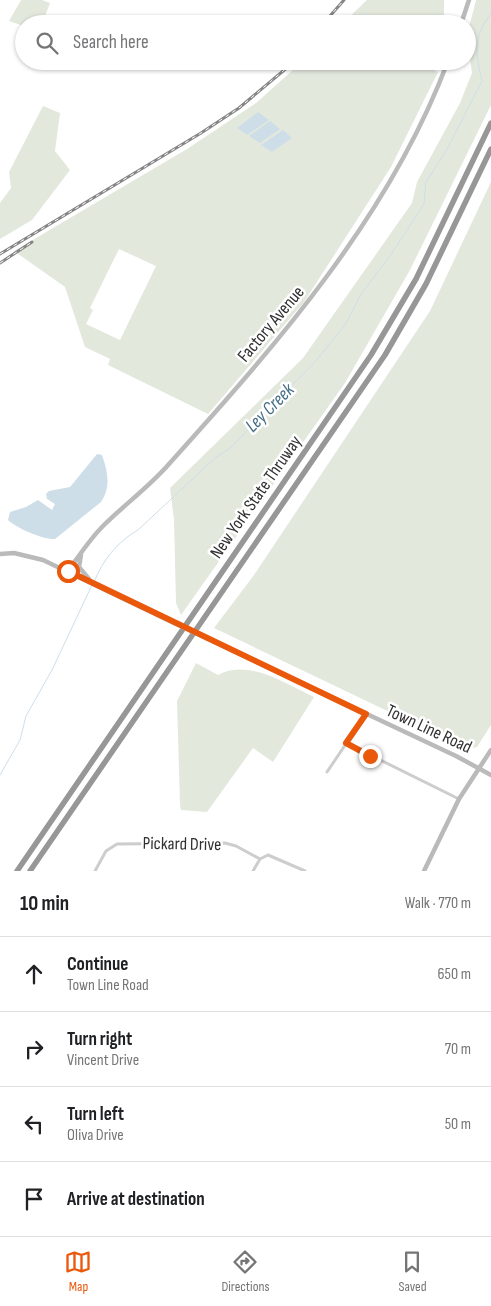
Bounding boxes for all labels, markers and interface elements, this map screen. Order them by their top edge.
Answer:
search box [15,15,476,70]
icon: search [33,29,61,57]
text: Search here [73,31,149,54]
street label: Factory Avenue [233,282,309,366]
water label: Ley Creek [241,378,300,437]
street label: New York State Thruway [206,432,306,562]
route start [57,560,80,583]
street label: Town Line Road [383,700,475,758]
route end [359,745,382,768]
street label: Pickard Drive [143,833,221,855]
text: 10 min [20,891,69,916]
text: Walk · 770 m [405,894,471,913]
text: Continue [67,953,128,976]
icon: ahead [20,960,48,988]
text: 650 m [438,965,471,984]
text: Town Line Road [67,976,149,995]
text: Turn right [67,1028,132,1051]
icon: right [20,1035,48,1063]
text: 70 m [445,1040,471,1059]
text: Vincent Drive [67,1051,139,1070]
text: Turn left [67,1103,124,1126]
icon: left [20,1110,48,1138]
text: 50 m [445,1115,471,1134]
text: Oliva Drive [67,1126,124,1145]
icon: arrive [20,1185,48,1213]
text: Arrive at destination [67,1188,205,1211]
tab: Map [64,1248,92,1295]
tab: Directions [221,1248,270,1295]
tab: Saved [398,1248,427,1295]

